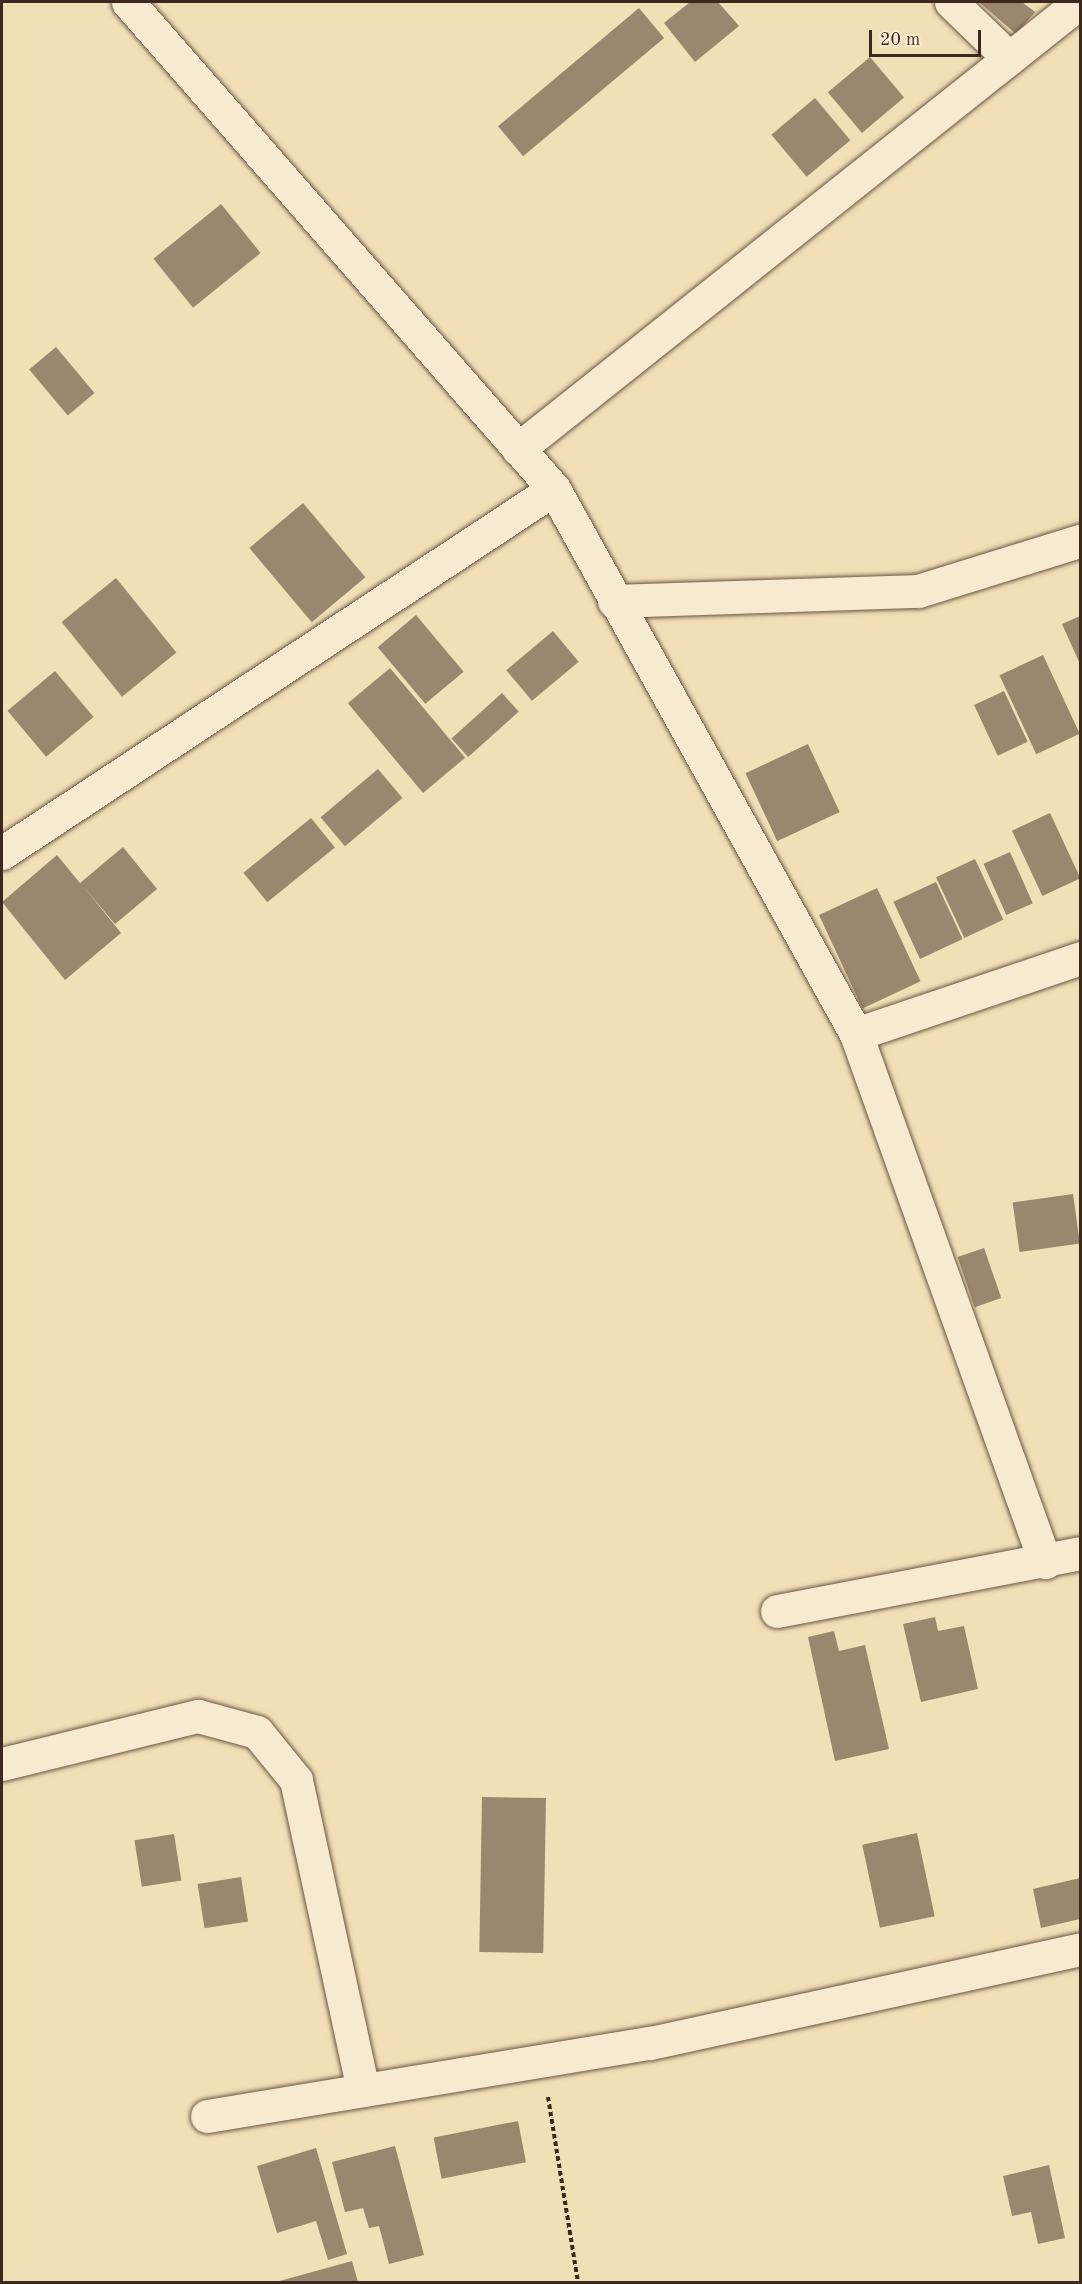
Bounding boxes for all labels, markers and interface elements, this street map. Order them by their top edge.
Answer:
scale bar [872,18,984,56]
text: 20 m [880,31,920,49]

